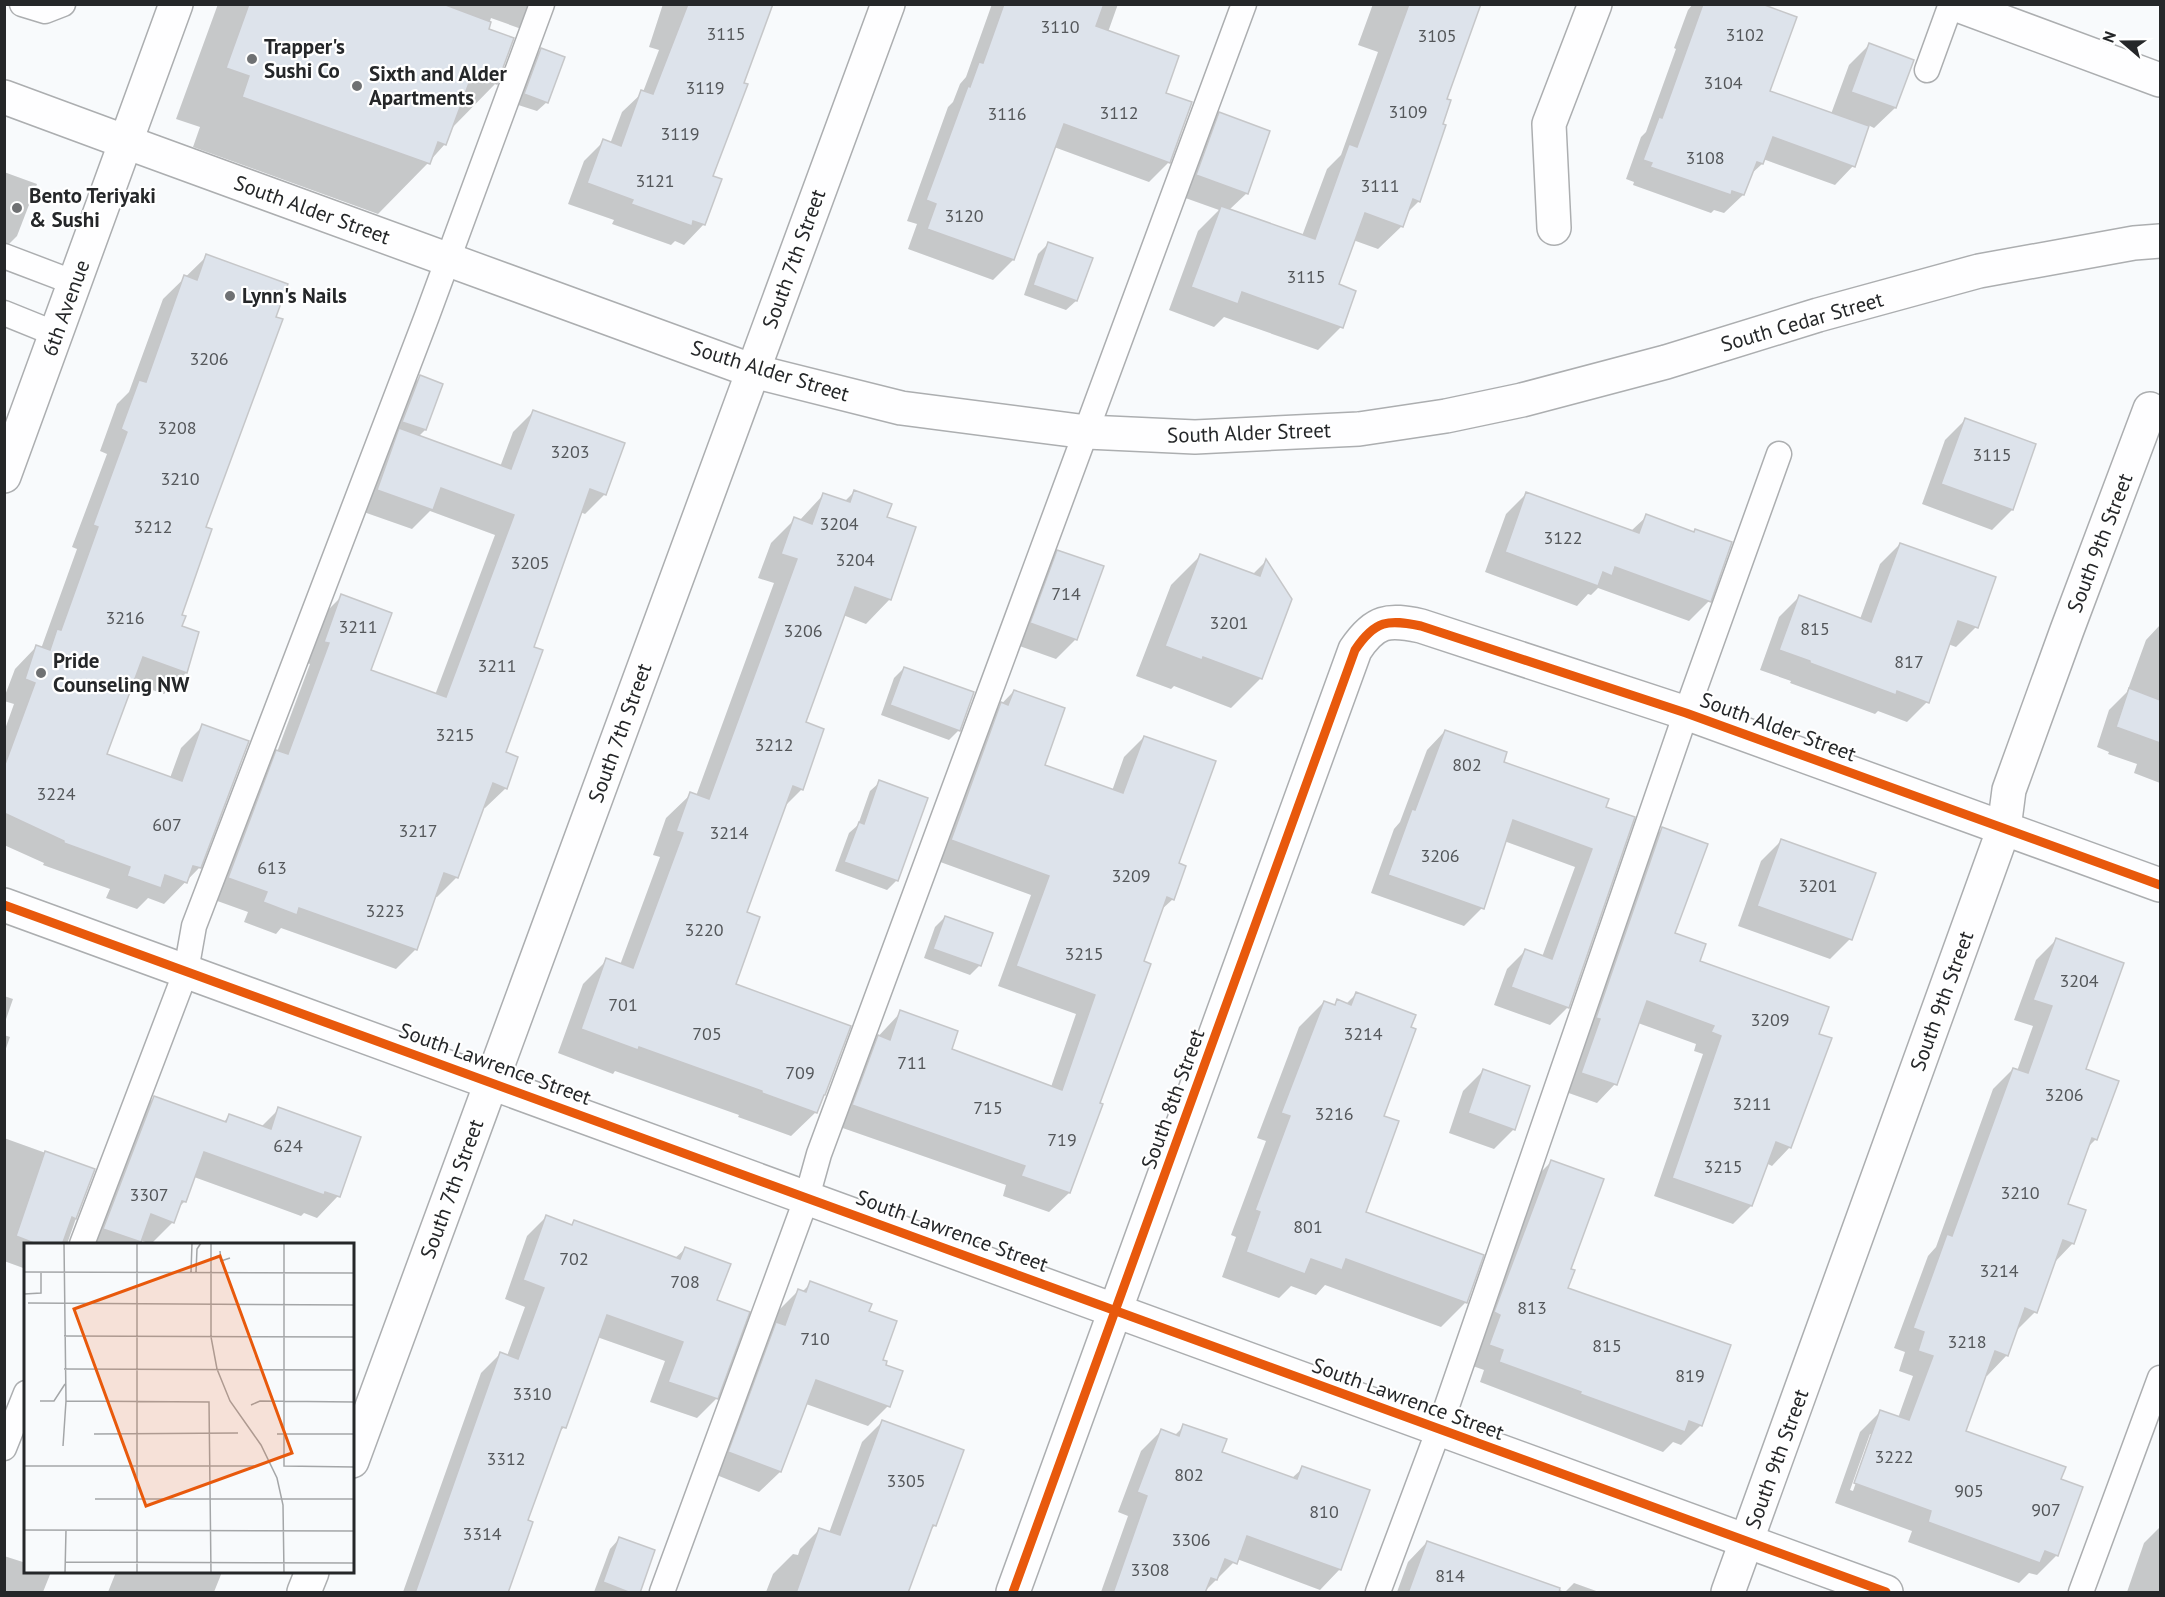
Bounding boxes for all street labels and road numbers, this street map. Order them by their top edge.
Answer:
street label: South Alder Street [230,169,394,250]
street label: South 7th Street [756,185,831,332]
street label: 6th Avenue [36,256,95,360]
street label: South Cedar Street [1717,285,1886,358]
street label: South Alder Street [688,334,853,407]
street label: South Alder Street [1167,416,1331,449]
street label: South 9th Street [2061,469,2139,616]
street label: South 7th Street [582,659,657,806]
street label: South Alder Street [1696,686,1860,767]
street label: South 9th Street [1904,927,1979,1075]
street label: South Lawrence Street [395,1016,595,1111]
street label: South 8th Street [1135,1025,1210,1173]
street label: South 7th Street [414,1115,489,1262]
street label: South Lawrence Street [852,1183,1052,1278]
street label: South Lawrence Street [1308,1351,1508,1446]
street label: South 9th Street [1739,1385,1814,1533]

